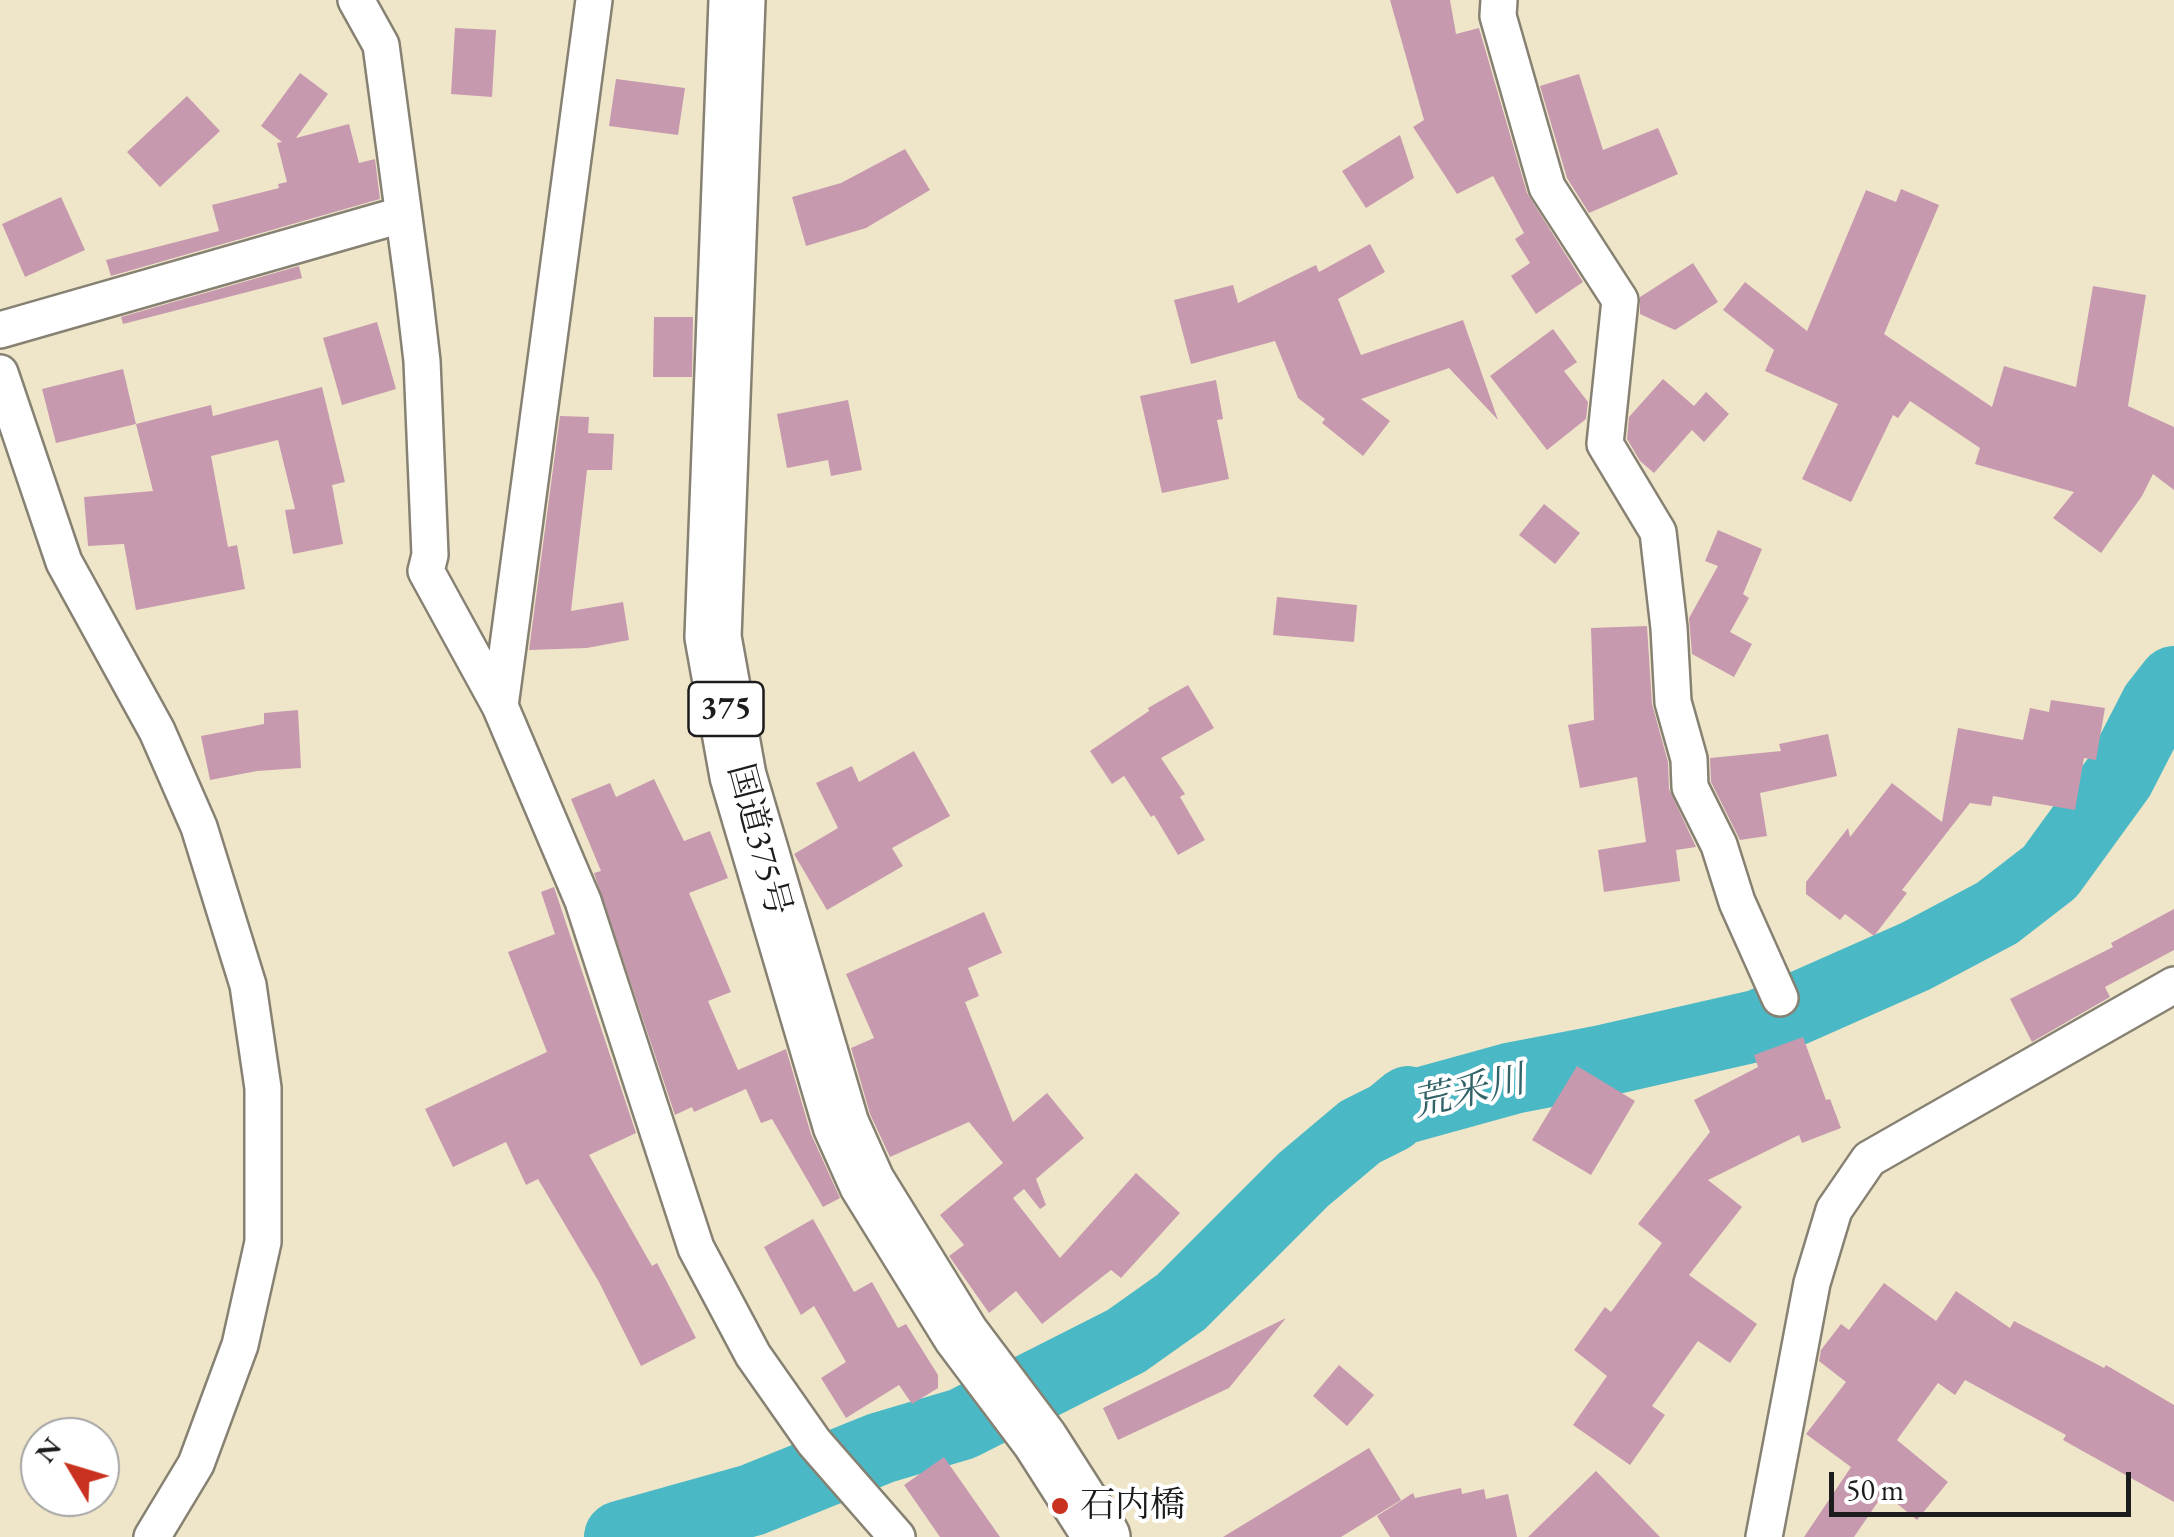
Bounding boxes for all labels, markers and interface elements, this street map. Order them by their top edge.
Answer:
road number: 375 [688,682,764,736]
street label: 国道375号 [718,760,798,920]
water label: 荒釆川 [1408,1058,1530,1128]
north arrow [20,1417,120,1517]
text: N [27,1430,69,1470]
scale bar [1834,1452,2136,1514]
text: 50 m [1846,1470,1904,1509]
place label: 石内橋 [1080,1485,1185,1527]
marker: 石内橋 [1049,1495,1071,1517]

